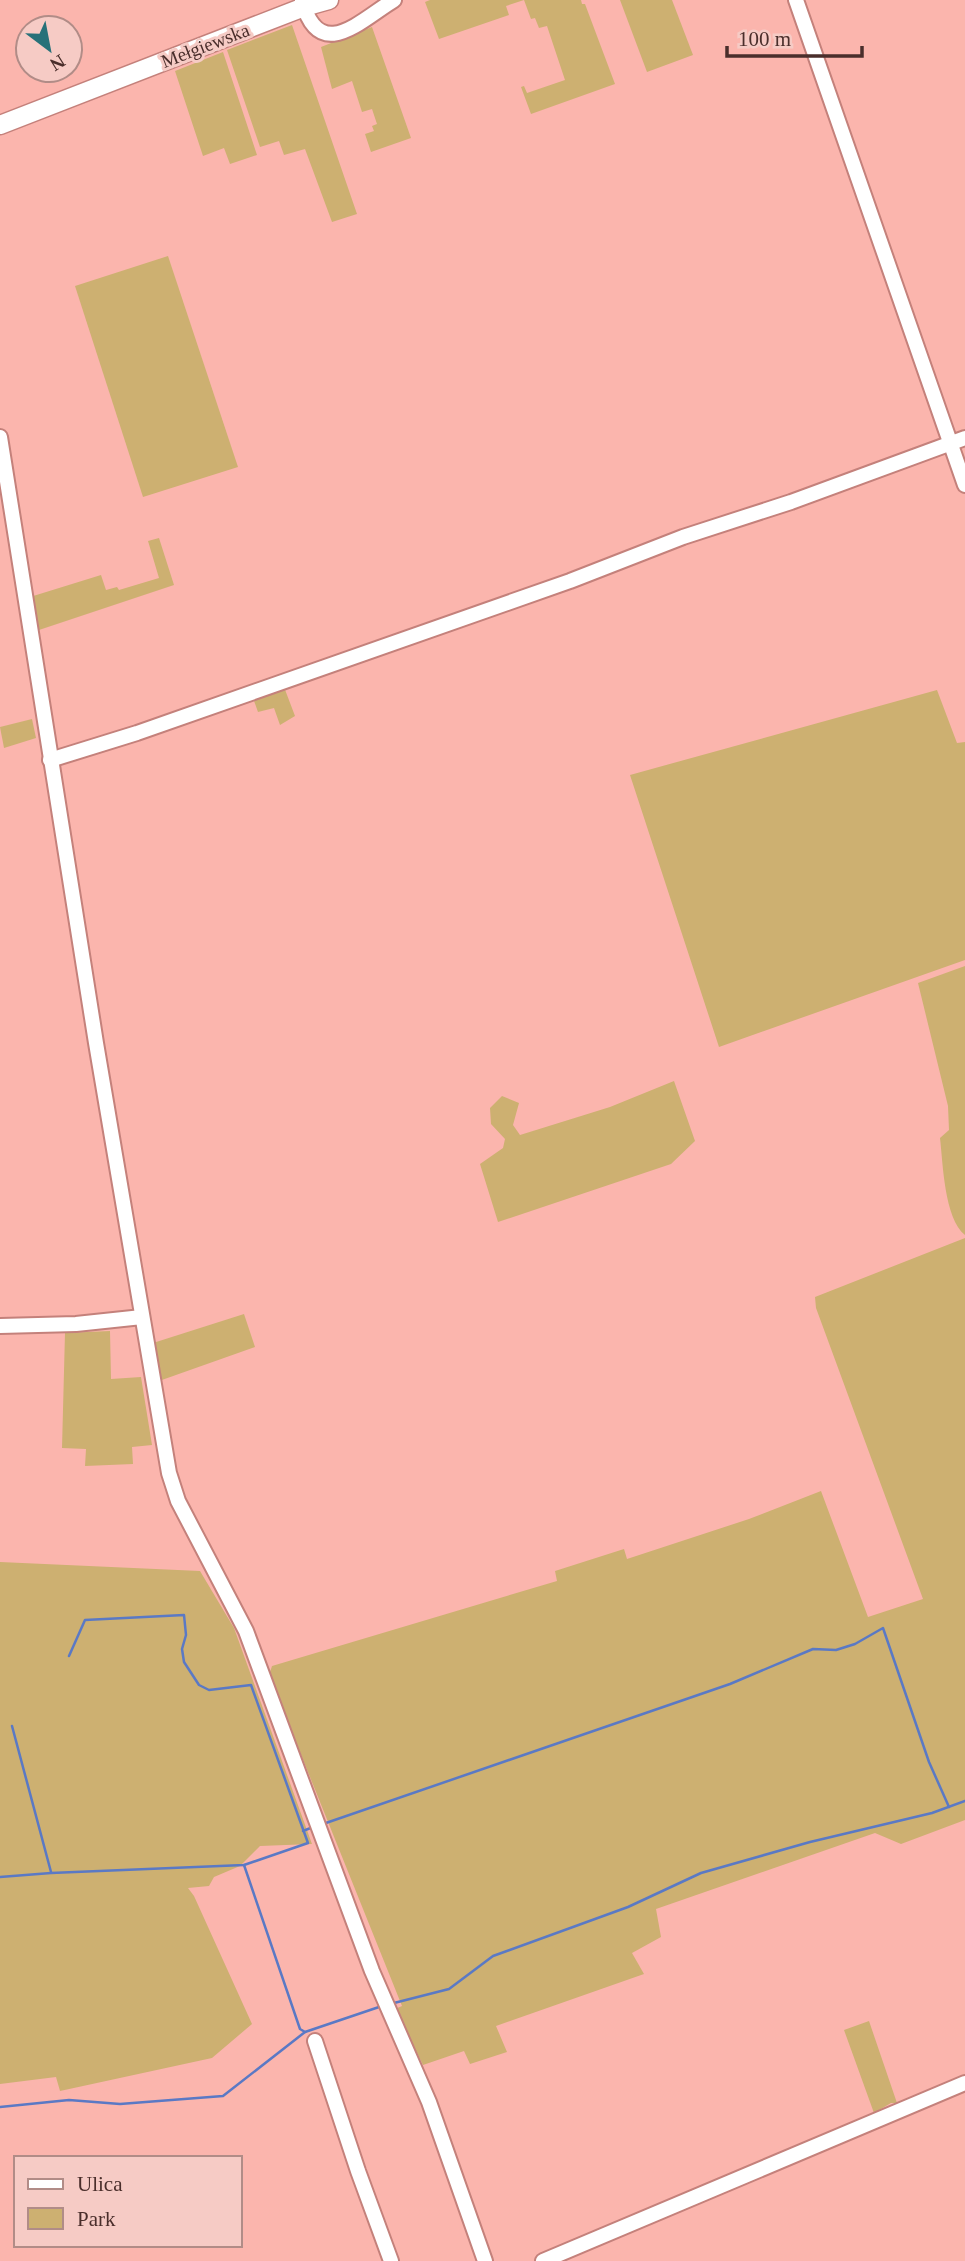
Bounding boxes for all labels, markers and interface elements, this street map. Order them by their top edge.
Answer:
north arrow [14,14,84,84]
scale bar [727,14,862,58]
street label: Mełgiewska [158,19,253,72]
text: 100 m [738,27,791,51]
text: N [46,50,69,76]
legend [14,2156,242,2247]
text: Ulica [77,2172,123,2196]
text: Park [77,2207,116,2231]

